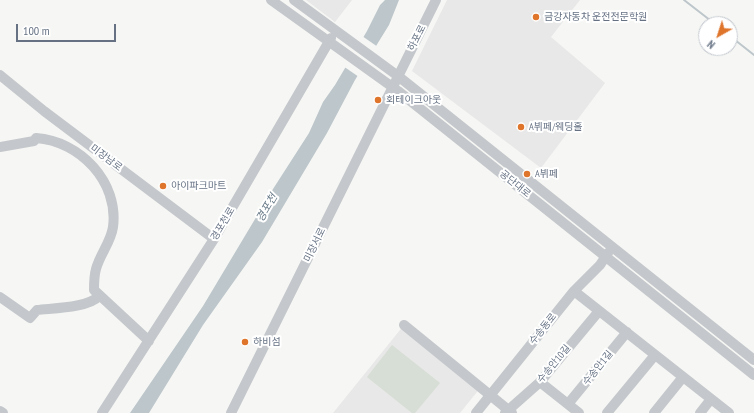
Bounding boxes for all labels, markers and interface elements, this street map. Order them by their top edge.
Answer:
place label: 금강자동차 운전전문학원 [544,11,647,23]
marker: 금강자동차 운전전문학원 [531,12,541,22]
scale bar [18,16,118,42]
north arrow [698,16,738,56]
text: 100 m [23,23,50,38]
street label: 하포로 [405,23,429,53]
text: N [704,37,718,52]
place label: 회테이크아웃 [386,94,441,106]
marker: 회테이크아웃 [373,95,383,105]
place label: A뷔페/웨딩홀 [529,121,583,133]
marker: A뷔페/웨딩홀 [516,122,526,132]
street label: 미장남로 [88,142,124,174]
street label: 공단대로 [497,168,533,200]
place label: A뷔페 [535,168,558,180]
marker: A뷔페 [522,169,532,179]
place label: 아이파크마트 [171,180,226,192]
marker: 아이파크마트 [158,181,168,191]
water label: 경포천 [254,192,280,224]
street label: 경포천로 [208,205,238,243]
street label: 미장서로 [302,226,328,264]
street label: 수송동로 [527,311,559,347]
place label: 하비섬 [253,336,281,348]
marker: 하비섬 [240,337,250,347]
street label: 수송안10길 [535,343,573,385]
street label: 수송안1길 [580,348,616,388]

